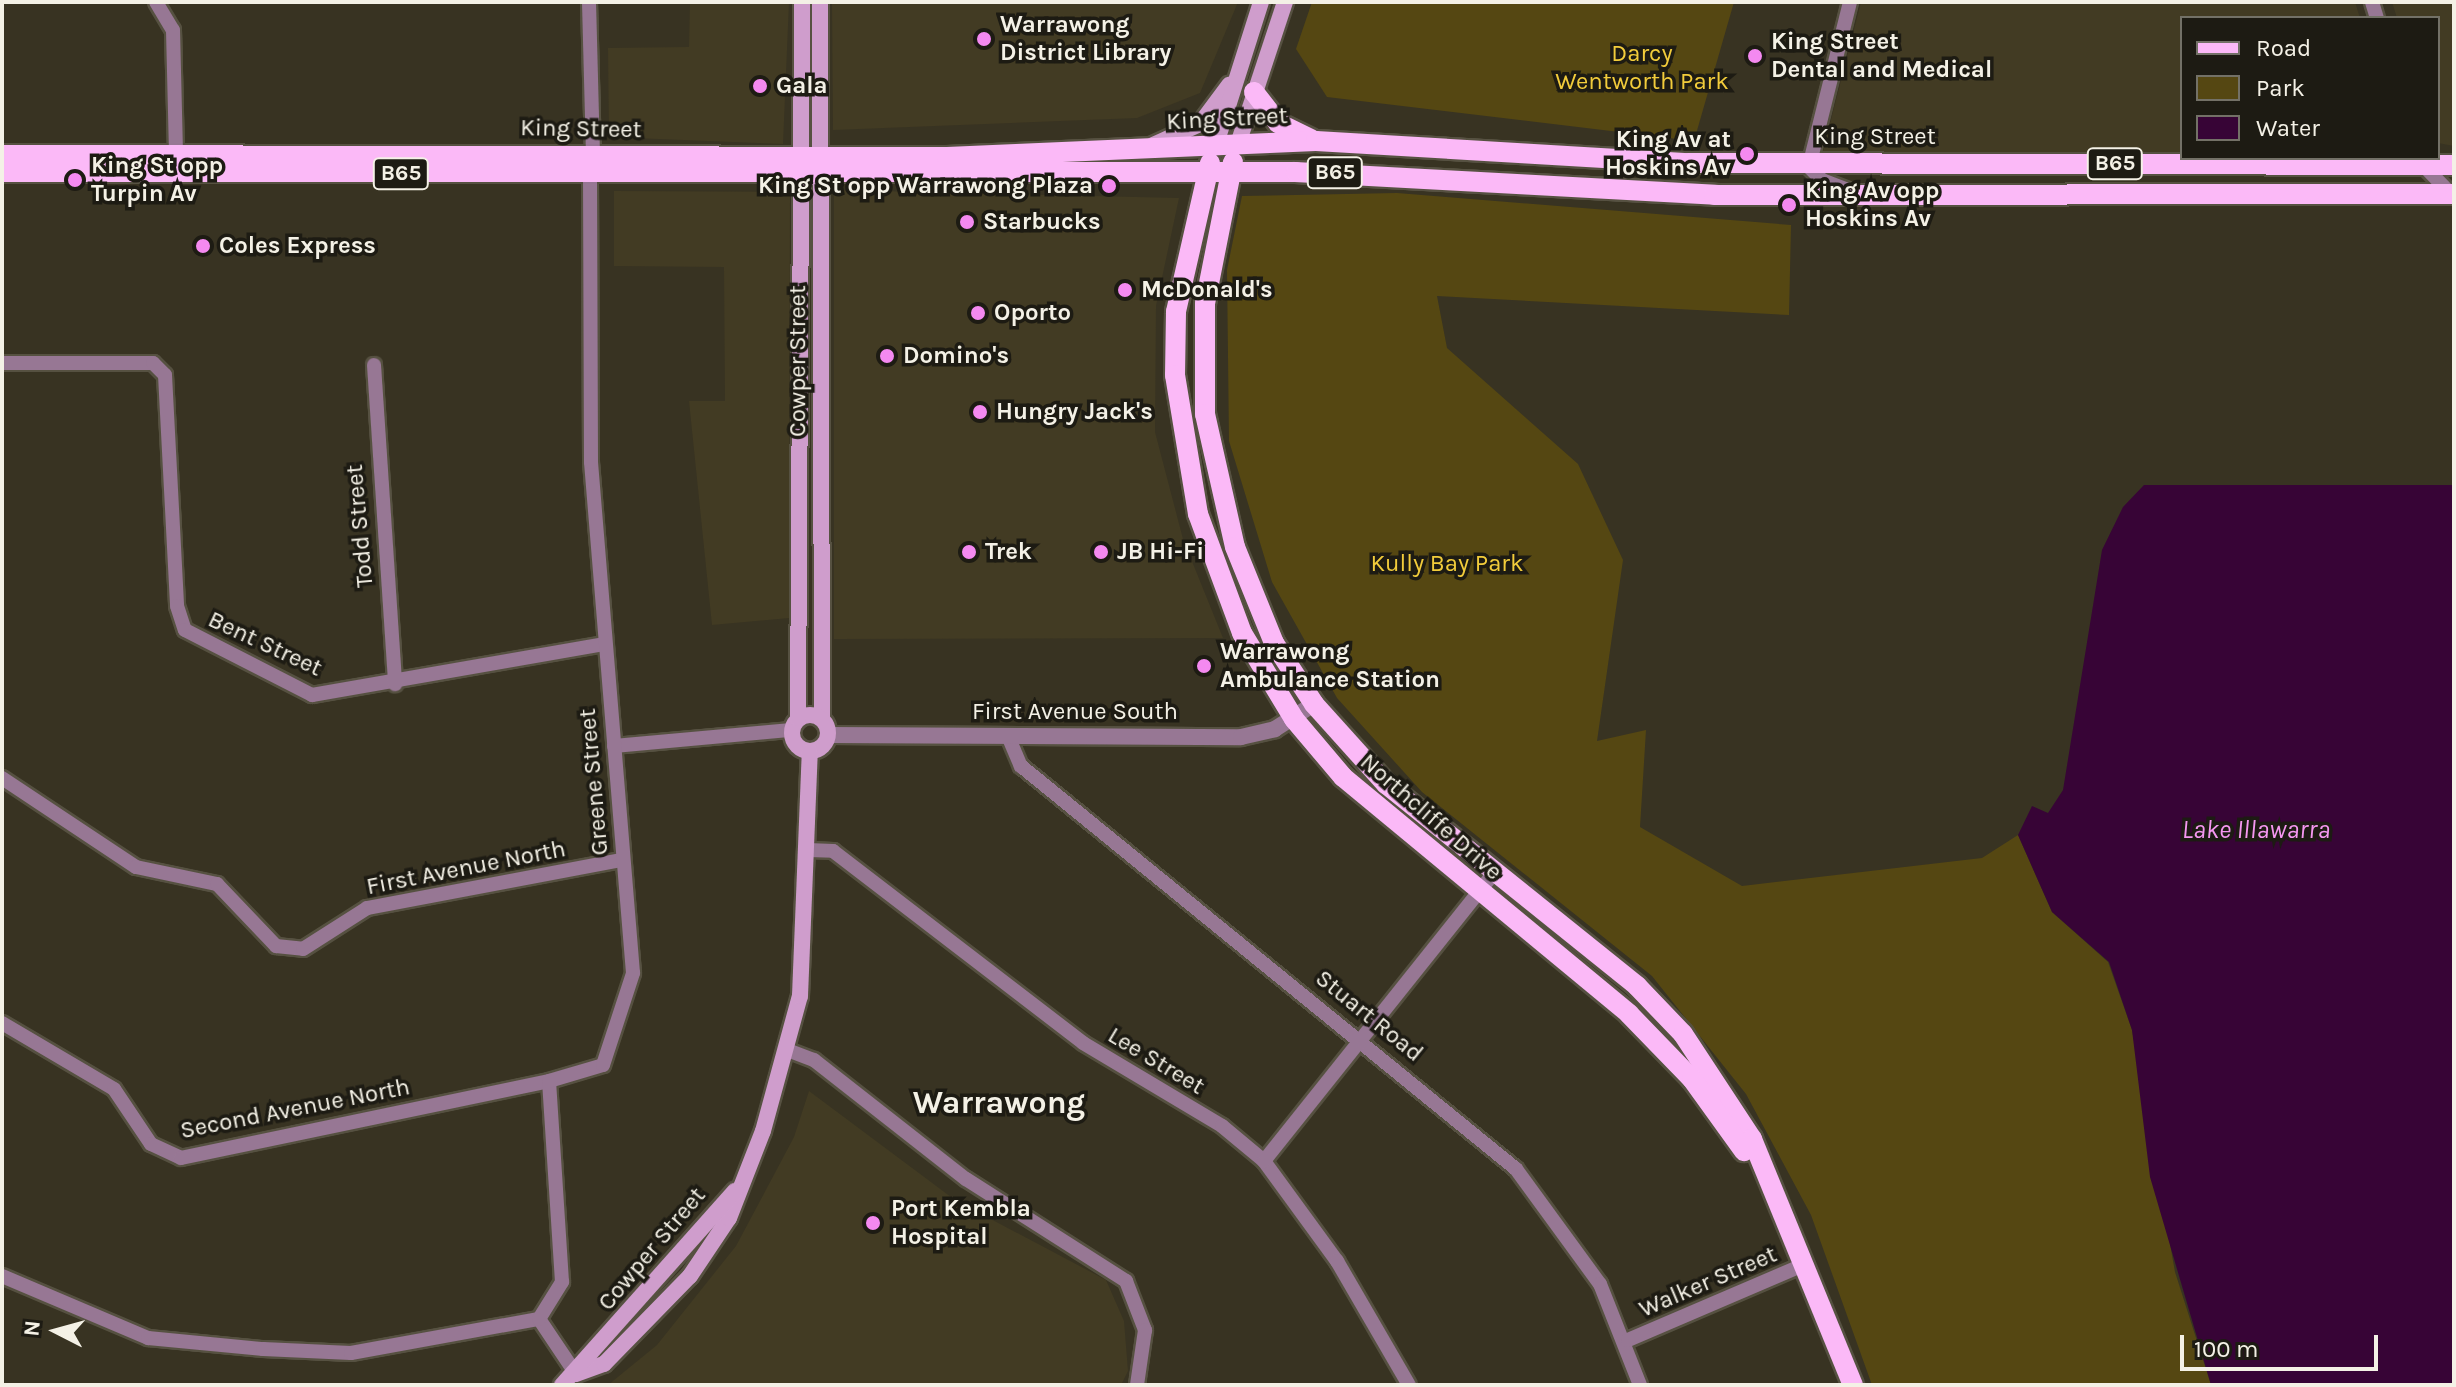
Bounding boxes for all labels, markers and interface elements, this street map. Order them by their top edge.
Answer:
place label: Warrawong District Library [1000,11,1171,67]
legend [2180,16,2440,160]
place label: King Street Dental and Medical [1771,28,1992,84]
marker: Warrawong District Library [975,30,993,48]
text: Road [2256,34,2311,62]
park label: Darcy Wentworth Park [1555,40,1729,96]
marker: King Street Dental and Medical [1746,47,1764,65]
place label: Gala [776,72,828,100]
text: Park [2256,74,2305,102]
marker: Gala [751,77,769,95]
street label: King Street [1166,101,1288,137]
street label: King Street [520,114,642,144]
text: Water [2256,114,2320,142]
street label: King Street [1814,123,1936,151]
place label: King Av at Hoskins Av [1605,126,1731,182]
marker: King Av at Hoskins Av [1738,145,1756,163]
road number: B65 [2085,146,2145,182]
place label: King St opp Turpin Av [91,152,223,208]
road number: B65 [1305,155,1365,191]
road number: B65 [371,156,431,192]
marker: King St opp Turpin Av [66,171,84,189]
place label: King St opp Warrawong Plaza [758,172,1093,200]
marker: King St opp Warrawong Plaza [1100,177,1118,195]
place label: King Av opp Hoskins Av [1805,177,1939,233]
marker: King Av opp Hoskins Av [1780,196,1798,214]
place label: Starbucks [983,208,1101,236]
marker: Starbucks [958,213,976,231]
place label: Coles Express [219,232,376,260]
marker: Coles Express [194,237,212,255]
place label: McDonald's [1141,276,1273,304]
marker: McDonald's [1116,281,1134,299]
street label: Cowper Street [784,285,812,437]
place label: Oporto [994,299,1071,327]
marker: Oporto [969,304,987,322]
place label: Domino's [903,342,1009,370]
marker: Domino's [878,347,896,365]
place label: Hungry Jack's [996,398,1153,426]
marker: Hungry Jack's [971,403,989,421]
street label: Todd Street [340,463,380,589]
place label: Trek [985,538,1032,566]
place label: JB Hi-Fi [1117,538,1204,566]
marker: Trek [960,543,978,561]
marker: JB Hi-Fi [1092,543,1110,561]
park label: Kully Bay Park [1370,550,1524,578]
street label: Bent Street [203,605,327,683]
place label: Warrawong Ambulance Station [1220,638,1440,694]
marker: Warrawong Ambulance Station [1195,657,1213,675]
street label: First Avenue South [972,698,1178,726]
street label: Greene Street [573,707,615,857]
street label: Northcliffe Drive [1354,748,1508,886]
water label: Lake Illawarra [2182,814,2330,846]
street label: First Avenue North [364,835,568,901]
street label: Stuart Road [1309,964,1429,1068]
street label: Lee Street [1103,1021,1209,1101]
street label: Second Avenue North [178,1073,412,1145]
district label: Warrawong [913,1084,1085,1122]
street label: Cowper Street [592,1182,712,1316]
place label: Port Kembla Hospital [891,1195,1031,1251]
marker: Port Kembla Hospital [862,1212,884,1234]
street label: Walker Street [1635,1240,1781,1324]
north arrow [16,1291,96,1371]
text: N [18,1319,46,1338]
scale bar [2184,1319,2382,1369]
text: 100 m [2194,1335,2259,1363]

